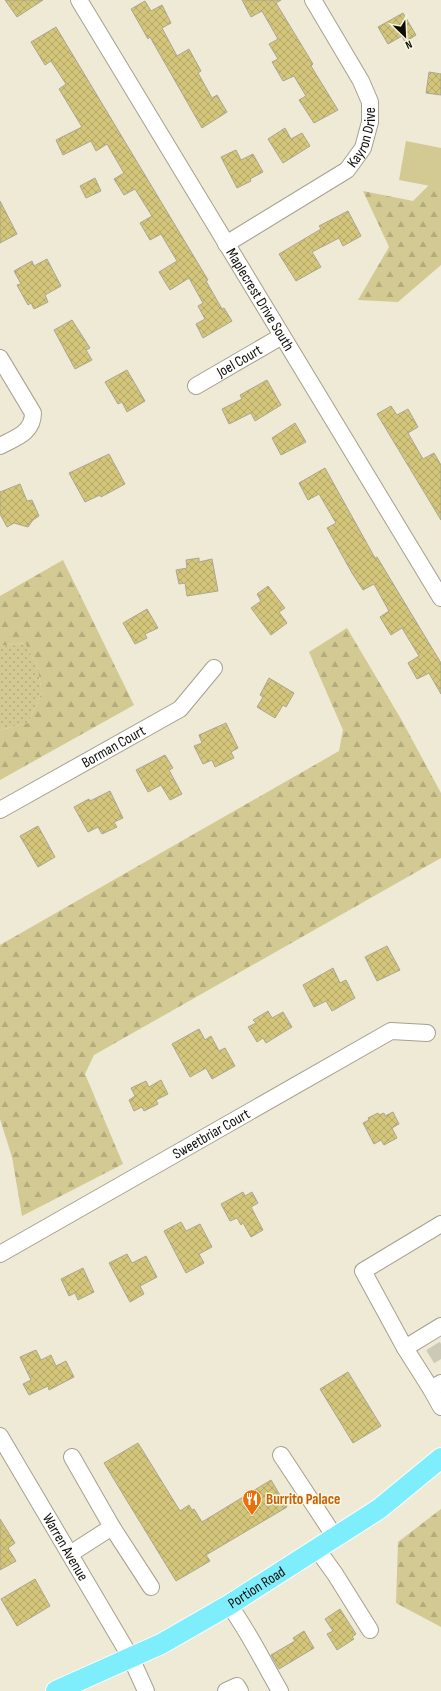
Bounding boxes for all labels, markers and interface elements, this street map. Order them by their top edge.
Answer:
north arrow [385,16,425,56]
text: N [403,38,414,52]
street label: Kayron Drive [343,107,380,172]
street label: Maplecrest Drive South [221,245,298,354]
street label: Joel Court [213,340,266,382]
street label: Borman Court [78,721,149,772]
street label: Sweetbriar Court [169,1104,254,1164]
restaurant icon: Burrito Palace [241,1488,263,1516]
place label: Burrito Palace [266,1490,340,1509]
street label: Warren Avenue [38,1510,92,1585]
street label: Portion Road [224,1562,289,1613]

